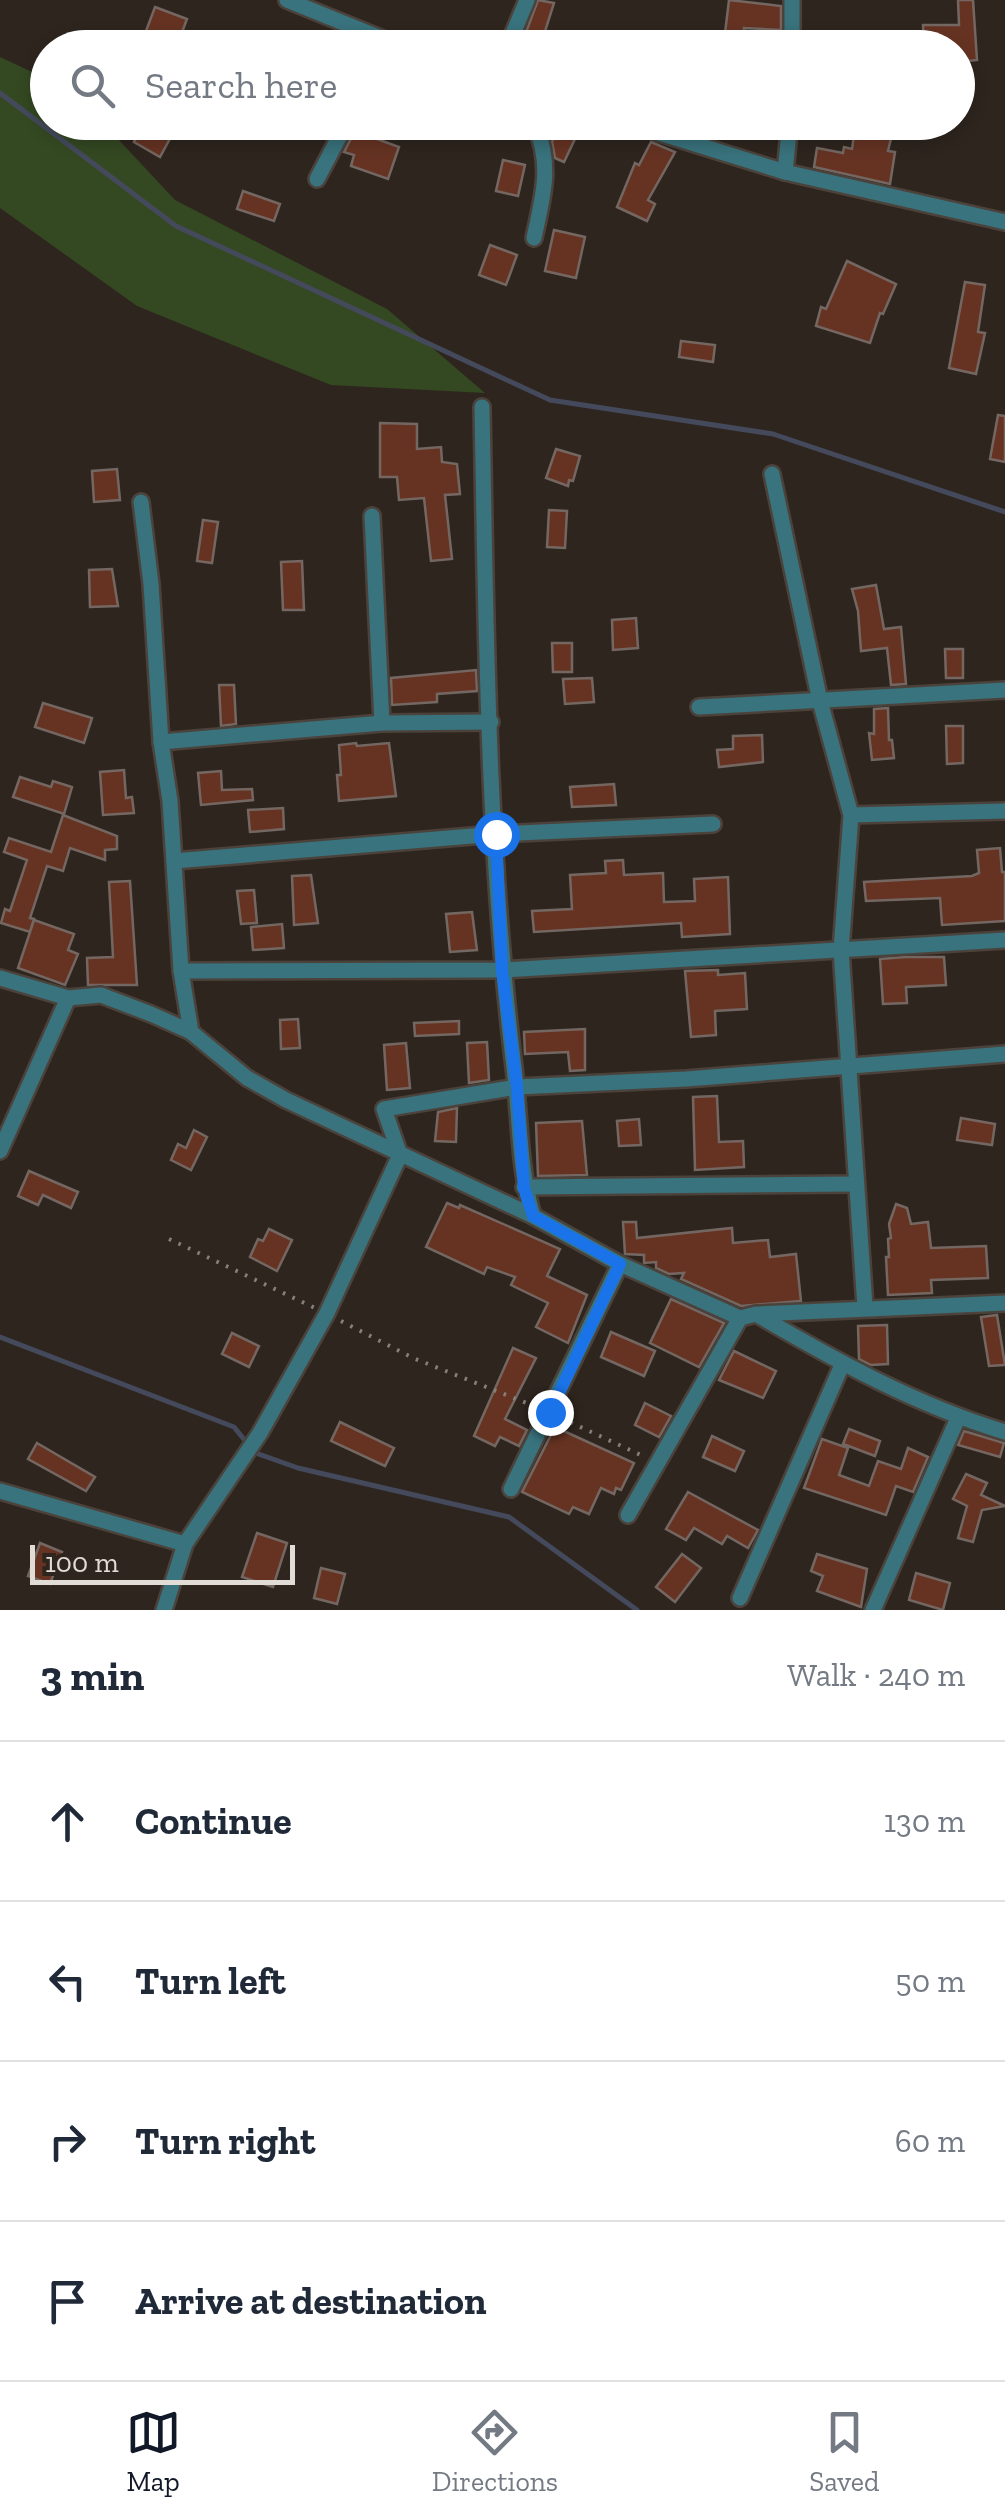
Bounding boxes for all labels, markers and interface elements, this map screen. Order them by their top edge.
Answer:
search box [30,30,975,140]
icon: search [65,58,120,113]
text: Search here [145,62,337,108]
route start [474,812,520,858]
route end [528,1390,574,1436]
scale bar [30,1540,295,1584]
text: 100 m [45,1546,119,1579]
text: 3 min [40,1650,145,1701]
text: Walk · 240 m [787,1656,965,1694]
icon: ahead [40,1794,95,1849]
text: Continue [135,1798,292,1844]
text: 130 m [884,1802,965,1840]
icon: left [40,1954,95,2009]
text: Turn left [135,1958,286,2004]
text: 50 m [895,1962,965,2000]
icon: right [40,2114,95,2169]
text: Turn right [135,2118,315,2164]
text: 60 m [895,2122,965,2160]
icon: arrive [40,2274,95,2329]
text: Arrive at destination [135,2278,486,2324]
tab: Map [126,2405,181,2498]
tab: Directions [432,2405,558,2498]
tab: Saved [809,2405,879,2498]

